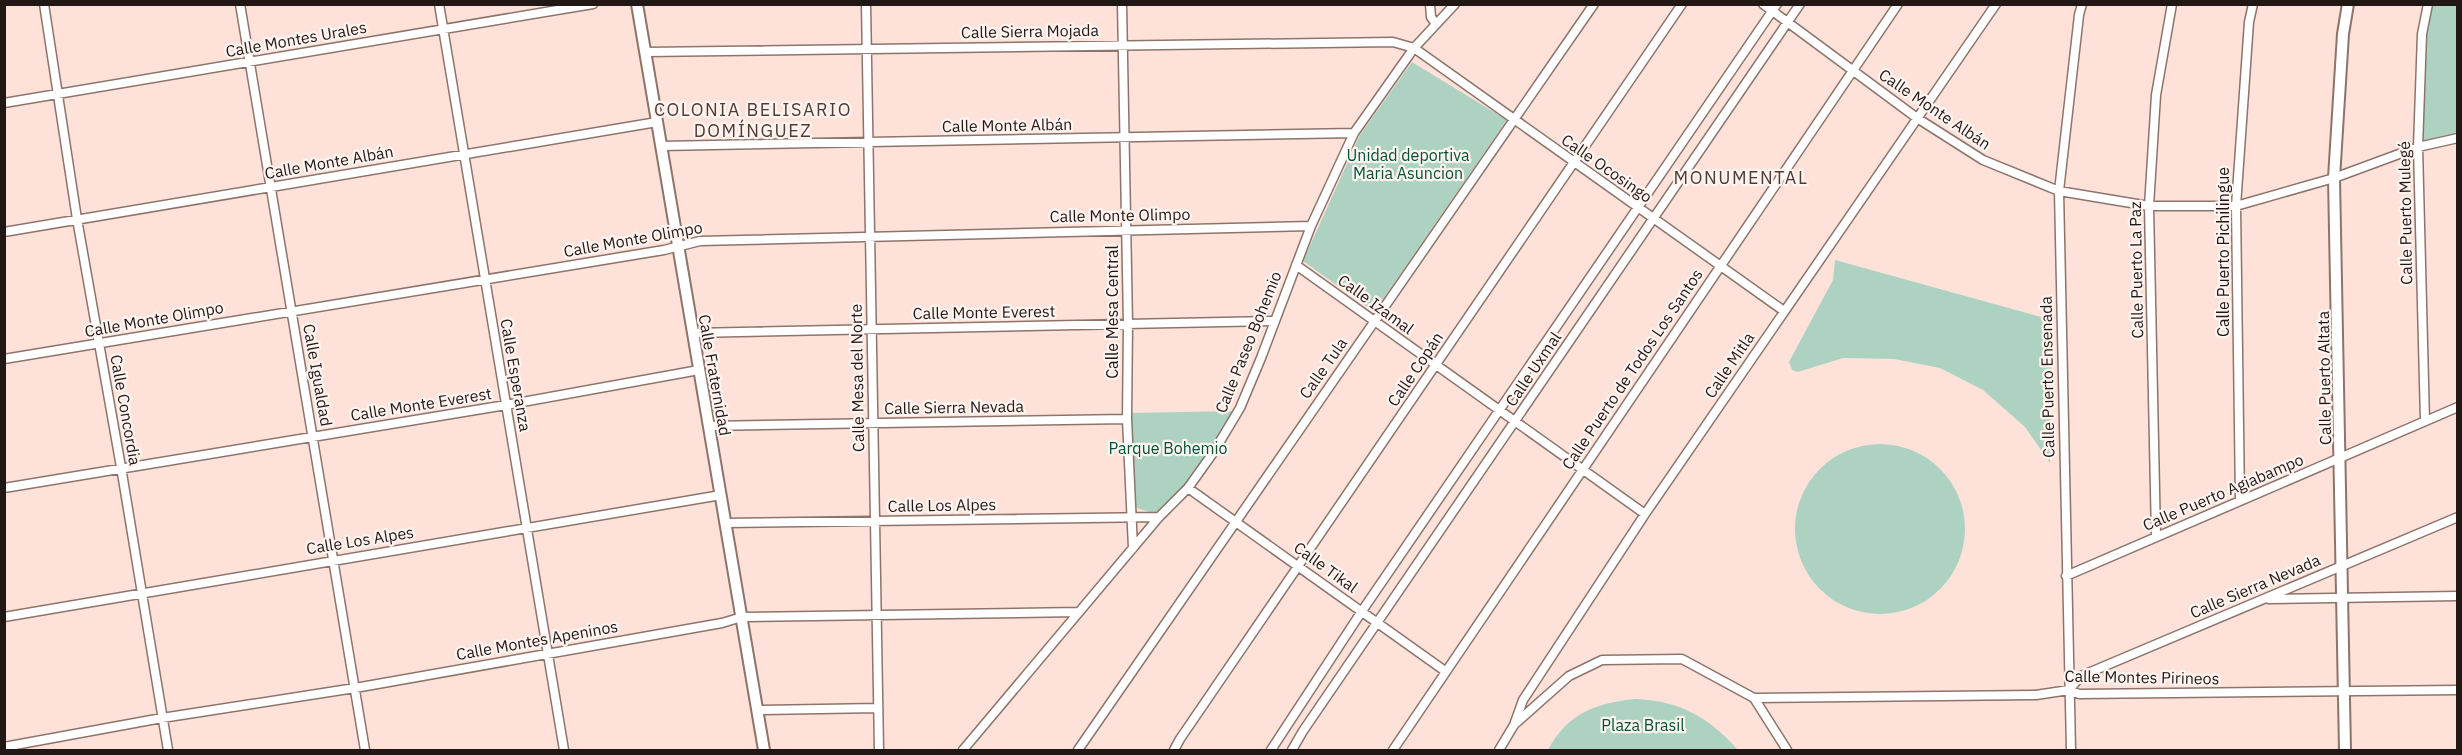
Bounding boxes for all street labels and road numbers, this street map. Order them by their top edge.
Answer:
street label: Calle Montes Urales [224,17,368,61]
street label: Calle Sierra Mojada [961,20,1100,42]
street label: Calle Monte Albán [1875,64,1995,154]
street label: Calle Monte Albán [942,114,1072,136]
street label: Calle Ocosingo [1558,129,1656,207]
street label: Calle Monte Albán [263,141,395,183]
street label: Calle Puerto Mulegé [2394,141,2416,285]
street label: Calle Puerto Pichilingue [2213,167,2233,337]
street label: Calle Puerto La Paz [2125,201,2147,339]
street label: Calle Monte Olimpo [1049,204,1191,226]
street label: Calle Monte Olimpo [562,217,704,261]
street label: Calle Mesa Central [1102,245,1122,379]
street label: Calle Puerto de Todos Los Santos [1557,265,1707,473]
street label: Calle Paseo Bohemio [1210,268,1286,416]
street label: Calle Izamal [1334,270,1418,338]
street label: Calle Puerto Ensenada [2036,295,2058,458]
street label: Calle Monte Olimpo [83,297,225,341]
street label: Calle Monte Everest [913,301,1055,323]
street label: Calle Mesa del Norte [846,303,868,452]
street label: Calle Puerto Altata [2313,310,2335,445]
street label: Calle Fraternidad [694,313,736,437]
street label: Calle Esperanza [496,317,536,433]
street label: Calle Igualdad [299,322,337,428]
street label: Calle Copán [1383,328,1447,410]
street label: Calle Uxmal [1501,328,1565,410]
street label: Calle Mitla [1700,328,1759,402]
street label: Calle Tula [1295,333,1352,402]
street label: Calle Concordia [106,353,146,467]
street label: Calle Monte Everest [349,383,493,425]
street label: Calle Sierra Nevada [884,396,1025,418]
street label: Calle Puerto Agiabampo [2140,449,2306,535]
street label: Calle Los Alpes [888,494,996,516]
street label: Calle Los Alpes [305,522,415,558]
street label: Calle Tikal [1290,537,1362,597]
street label: Calle Sierra Nevada [2187,549,2324,623]
street label: Calle Montes Apeninos [455,616,619,664]
street label: Calle Montes Pirineos [2064,666,2220,688]

